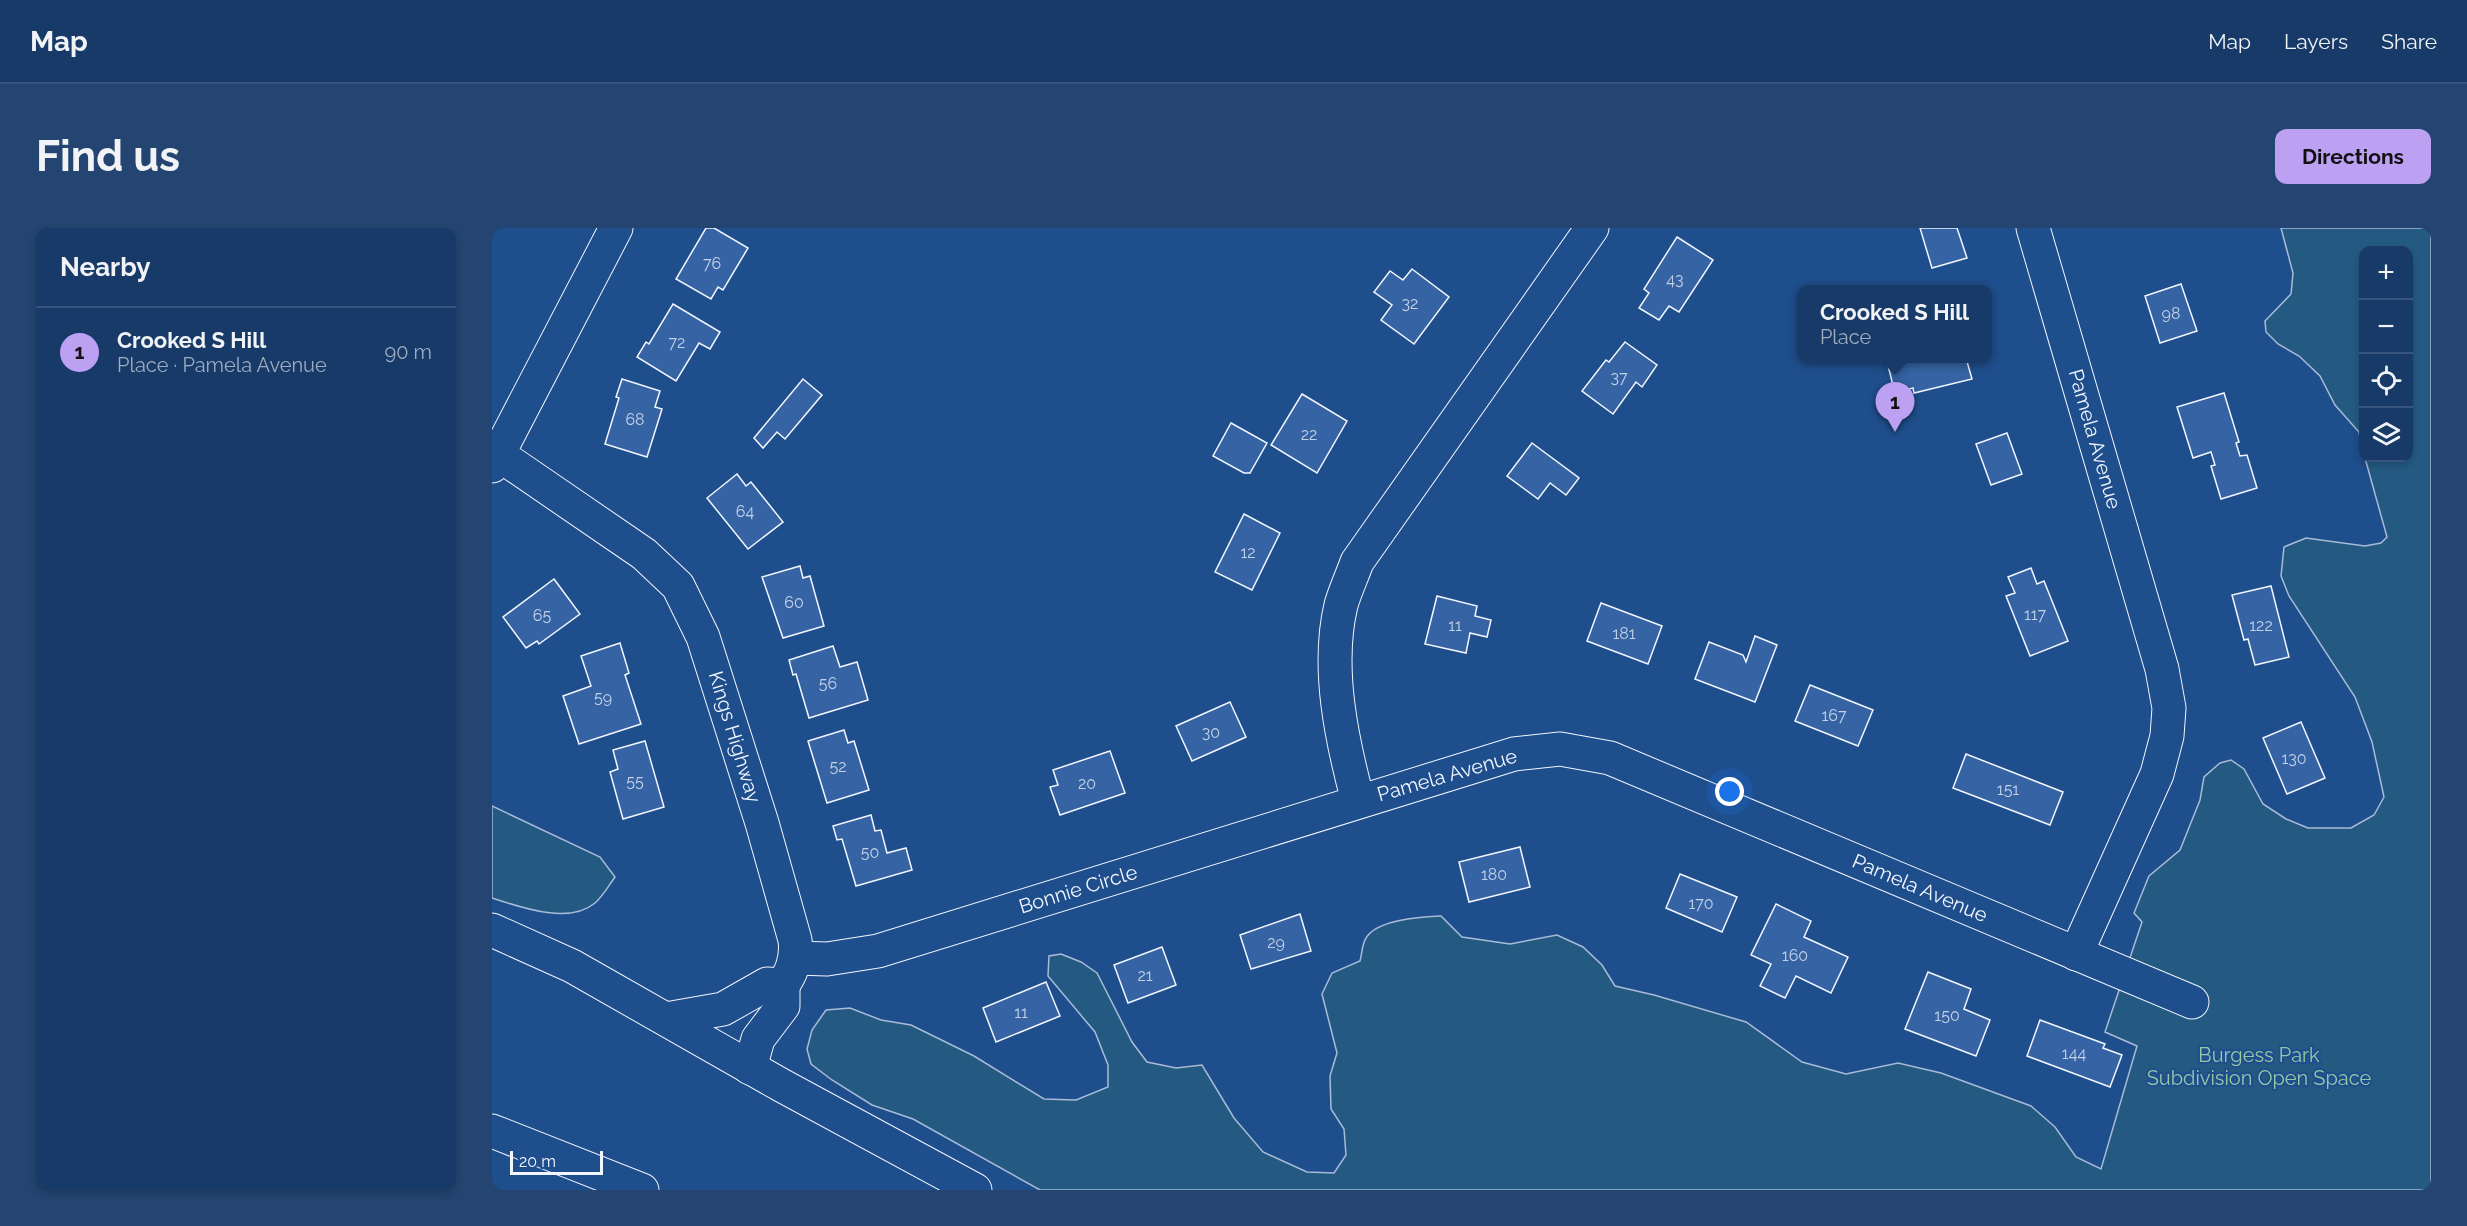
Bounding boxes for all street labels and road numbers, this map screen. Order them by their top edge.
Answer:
street label: Pamela Avenue [2064,366,2126,512]
street label: Kings Highway [704,668,766,806]
street label: Pamela Avenue [1374,744,1520,806]
street label: Pamela Avenue [1849,849,1991,927]
street label: Bonnie Circle [1016,860,1140,918]

